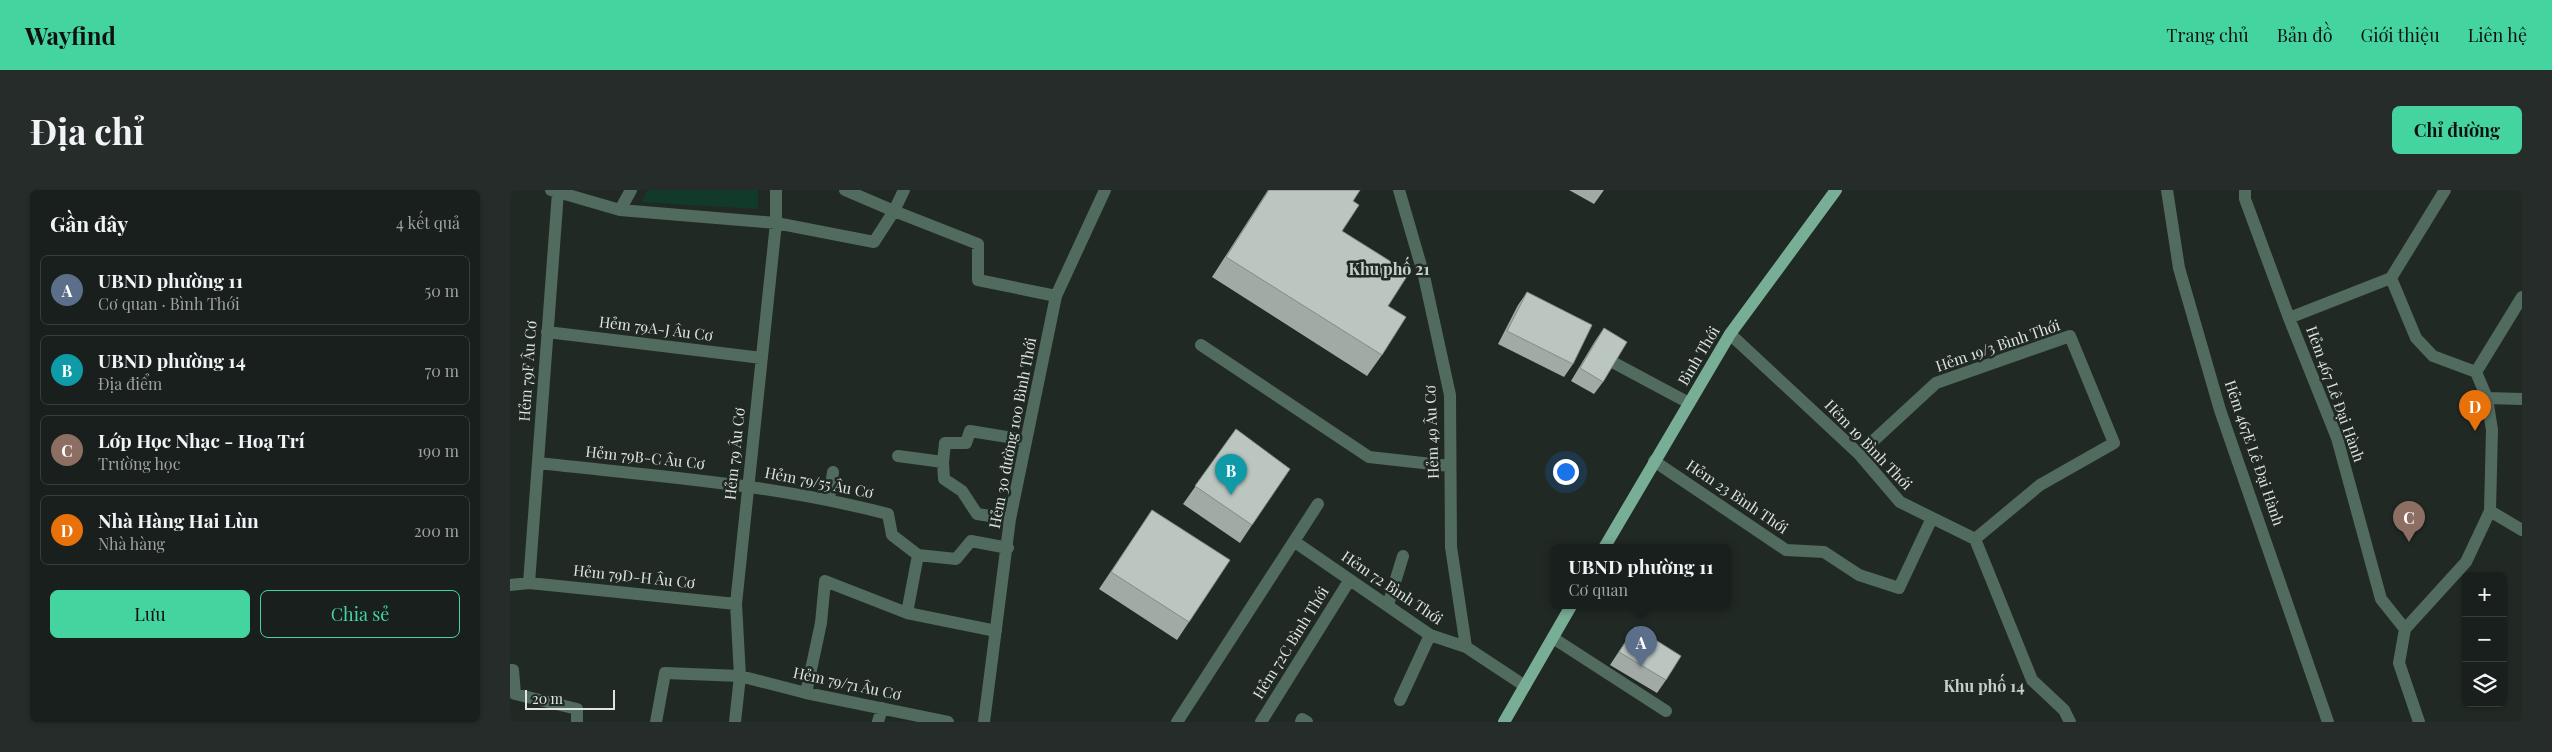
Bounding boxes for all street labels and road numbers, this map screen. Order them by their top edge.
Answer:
street label: Hẻm 79A-J Âu Cơ [598,311,714,345]
street label: Hẻm 19/3 Bình Thới [1933,314,2063,376]
street label: Hẻm 79F Âu Cơ [514,320,540,422]
street label: Bình Thới [1673,322,1724,389]
street label: Hẻm 467 Lê Đại Hành [2302,323,2370,465]
street label: Hẻm 30 đường 100 Bình Thới [984,335,1040,530]
street label: Hẻm 467E Lê Đại Hành [2221,377,2289,528]
street label: Hẻm 49 Âu Cơ [1419,385,1443,479]
street label: Hẻm 19 Bình Thới [1820,395,1917,494]
street label: Hẻm 79 Âu Cơ [719,407,749,501]
street label: Hẻm 79B-C Âu Cơ [584,441,706,473]
street label: Hẻm 23 Bình Thới [1683,455,1793,538]
street label: Hẻm 79/55 Âu Cơ [763,462,875,502]
street label: Hẻm 72 Bình Thới [1338,546,1448,629]
street label: Hẻm 79D-H Âu Cơ [572,560,696,592]
street label: Hẻm 72C Bình Thới [1248,582,1333,702]
street label: Hẻm 79/71 Âu Cơ [791,662,903,704]

